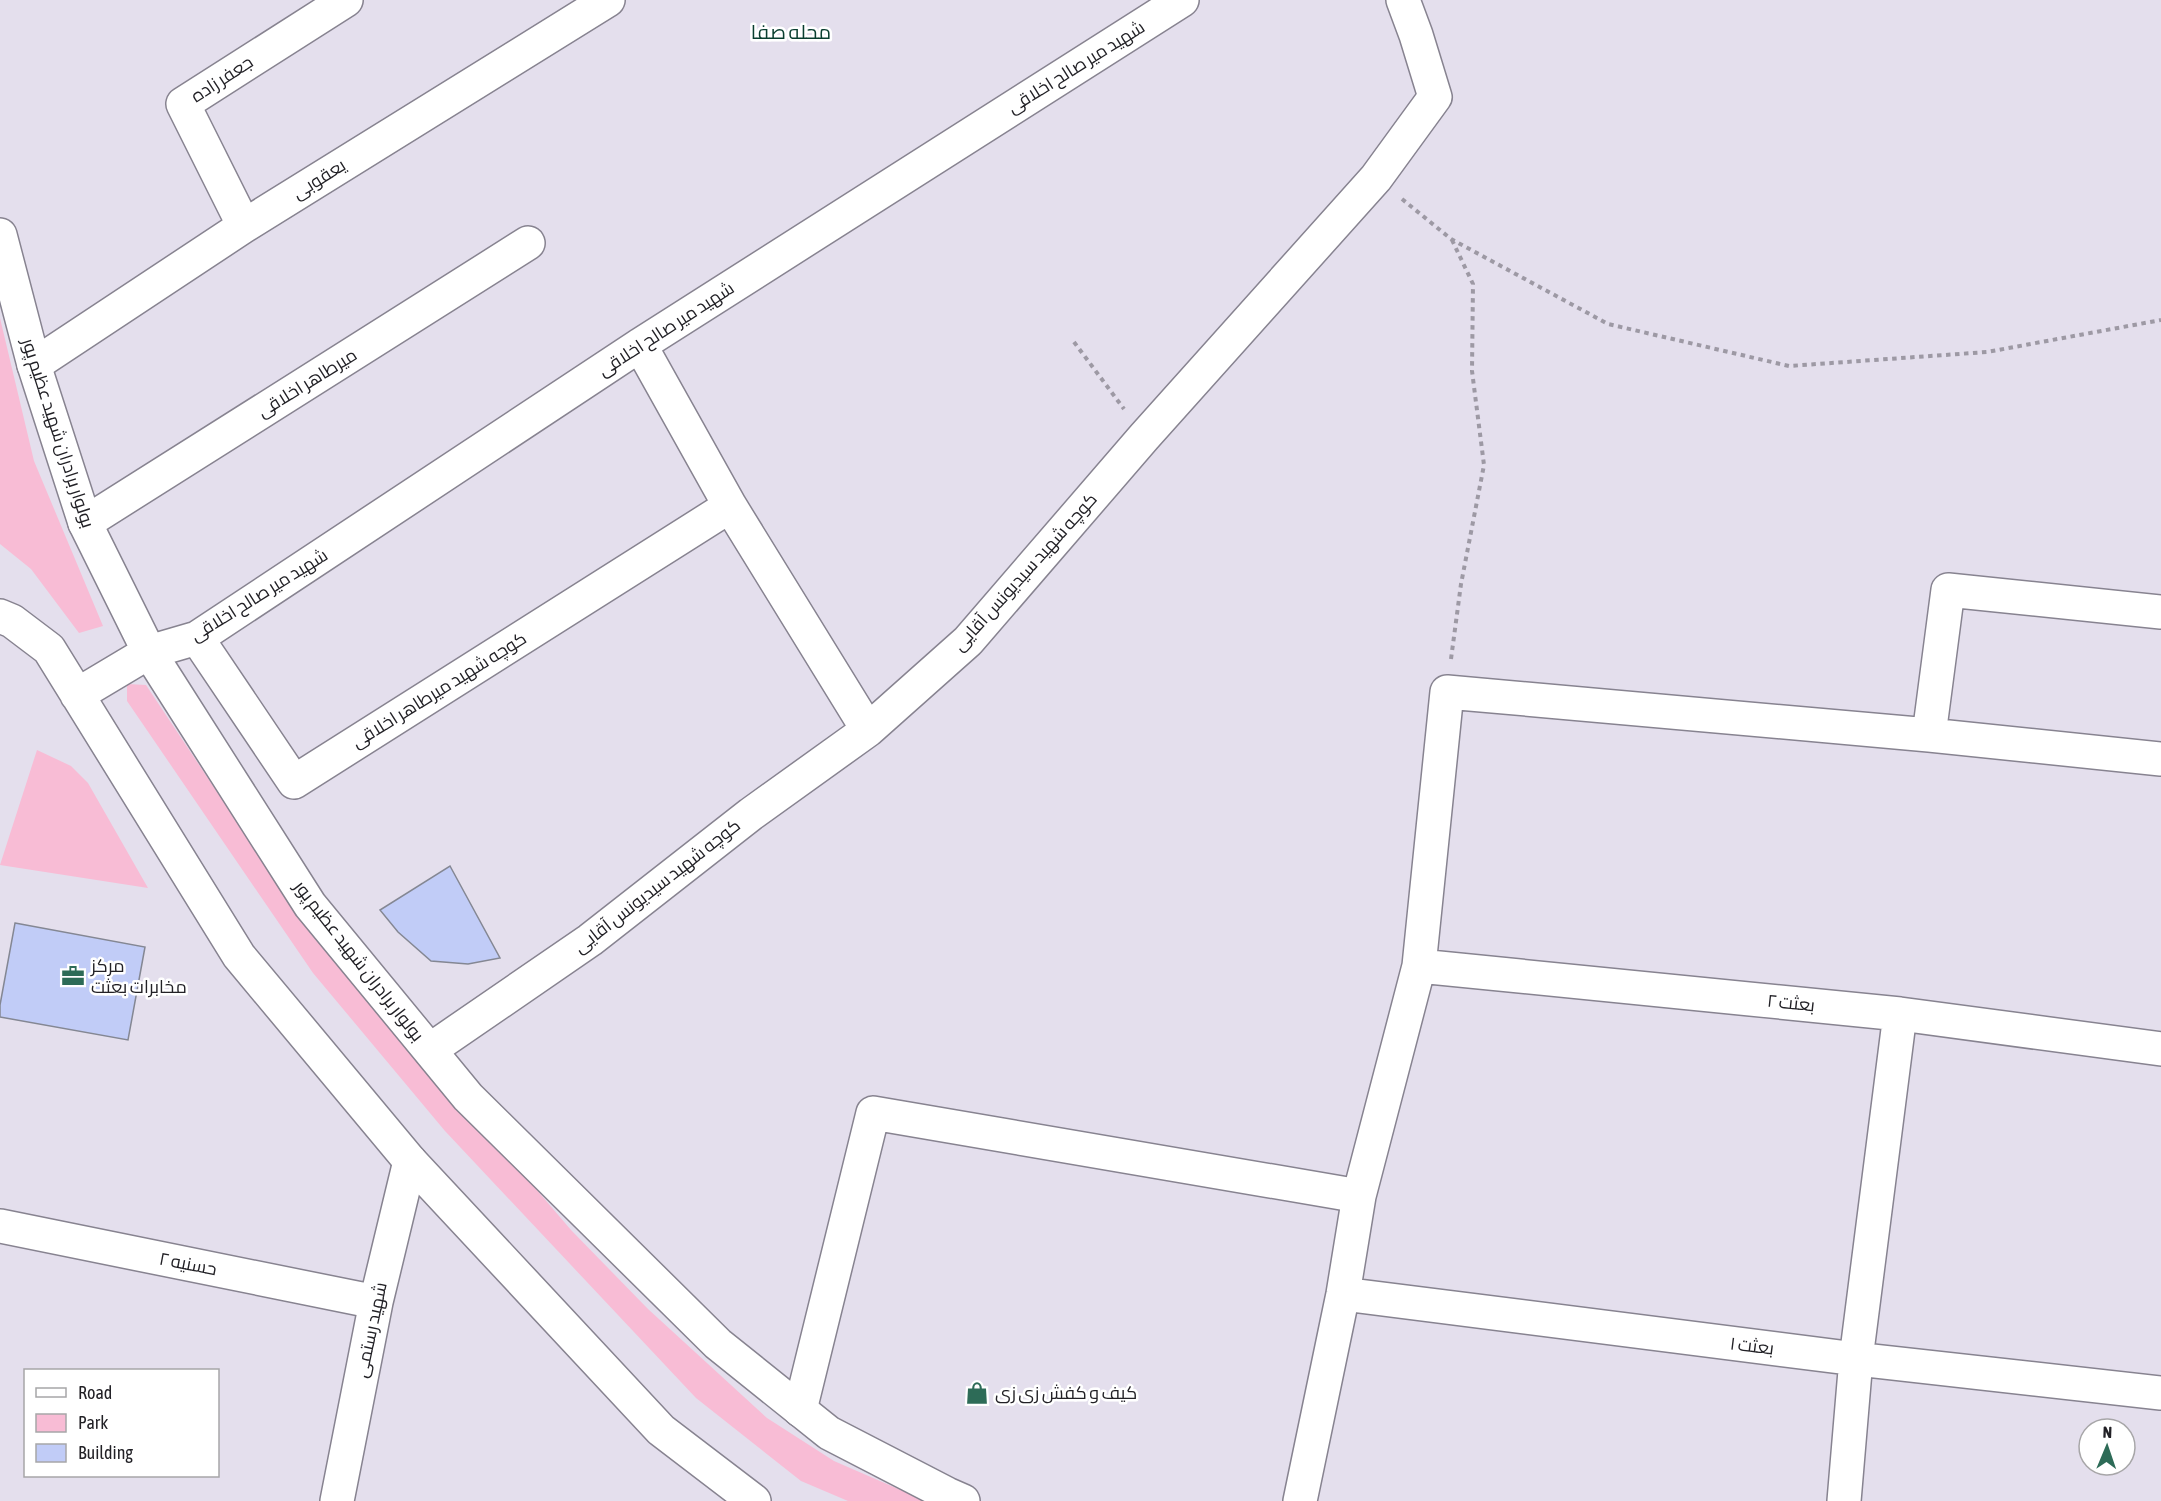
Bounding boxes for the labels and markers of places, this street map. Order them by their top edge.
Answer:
place label: مرکز مخابرات بعثت [90,955,187,998]
office icon: مرکز مخابرات بعثت [60,963,86,989]
shop icon: کیف و کفش زی زی [964,1380,990,1406]
place label: کیف و کفش زی زی [995,1382,1137,1404]

